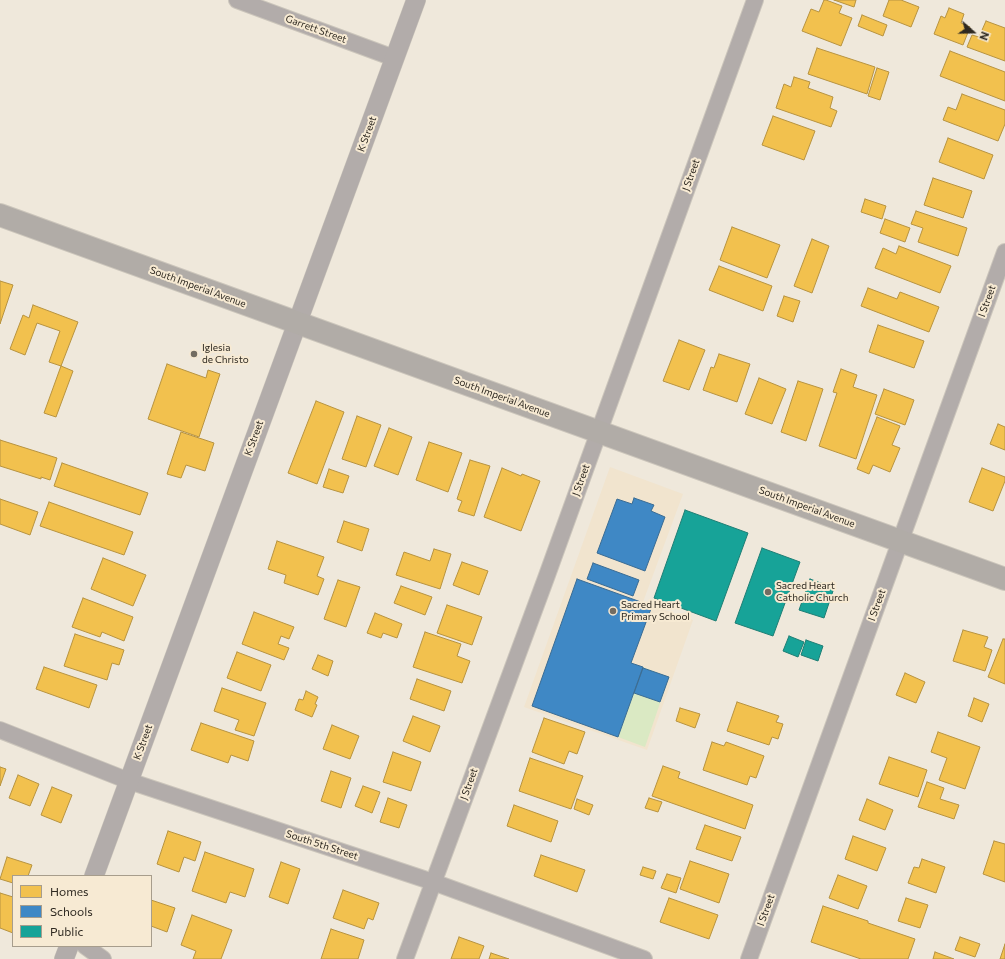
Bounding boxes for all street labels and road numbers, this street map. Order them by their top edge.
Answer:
street label: Garrett Street [284,12,348,46]
street label: K Street [355,115,379,153]
street label: J Street [680,157,702,193]
street label: South Imperial Avenue [148,264,248,310]
street label: I Street [976,283,998,319]
street label: South Imperial Avenue [452,374,552,420]
street label: K Street [242,419,266,457]
street label: J Street [570,462,592,498]
street label: South Imperial Avenue [757,484,857,530]
street label: I Street [866,587,888,623]
street label: K Street [131,723,155,761]
street label: J Street [458,766,480,802]
street label: South 5th Street [285,828,359,862]
street label: I Street [755,892,777,928]

